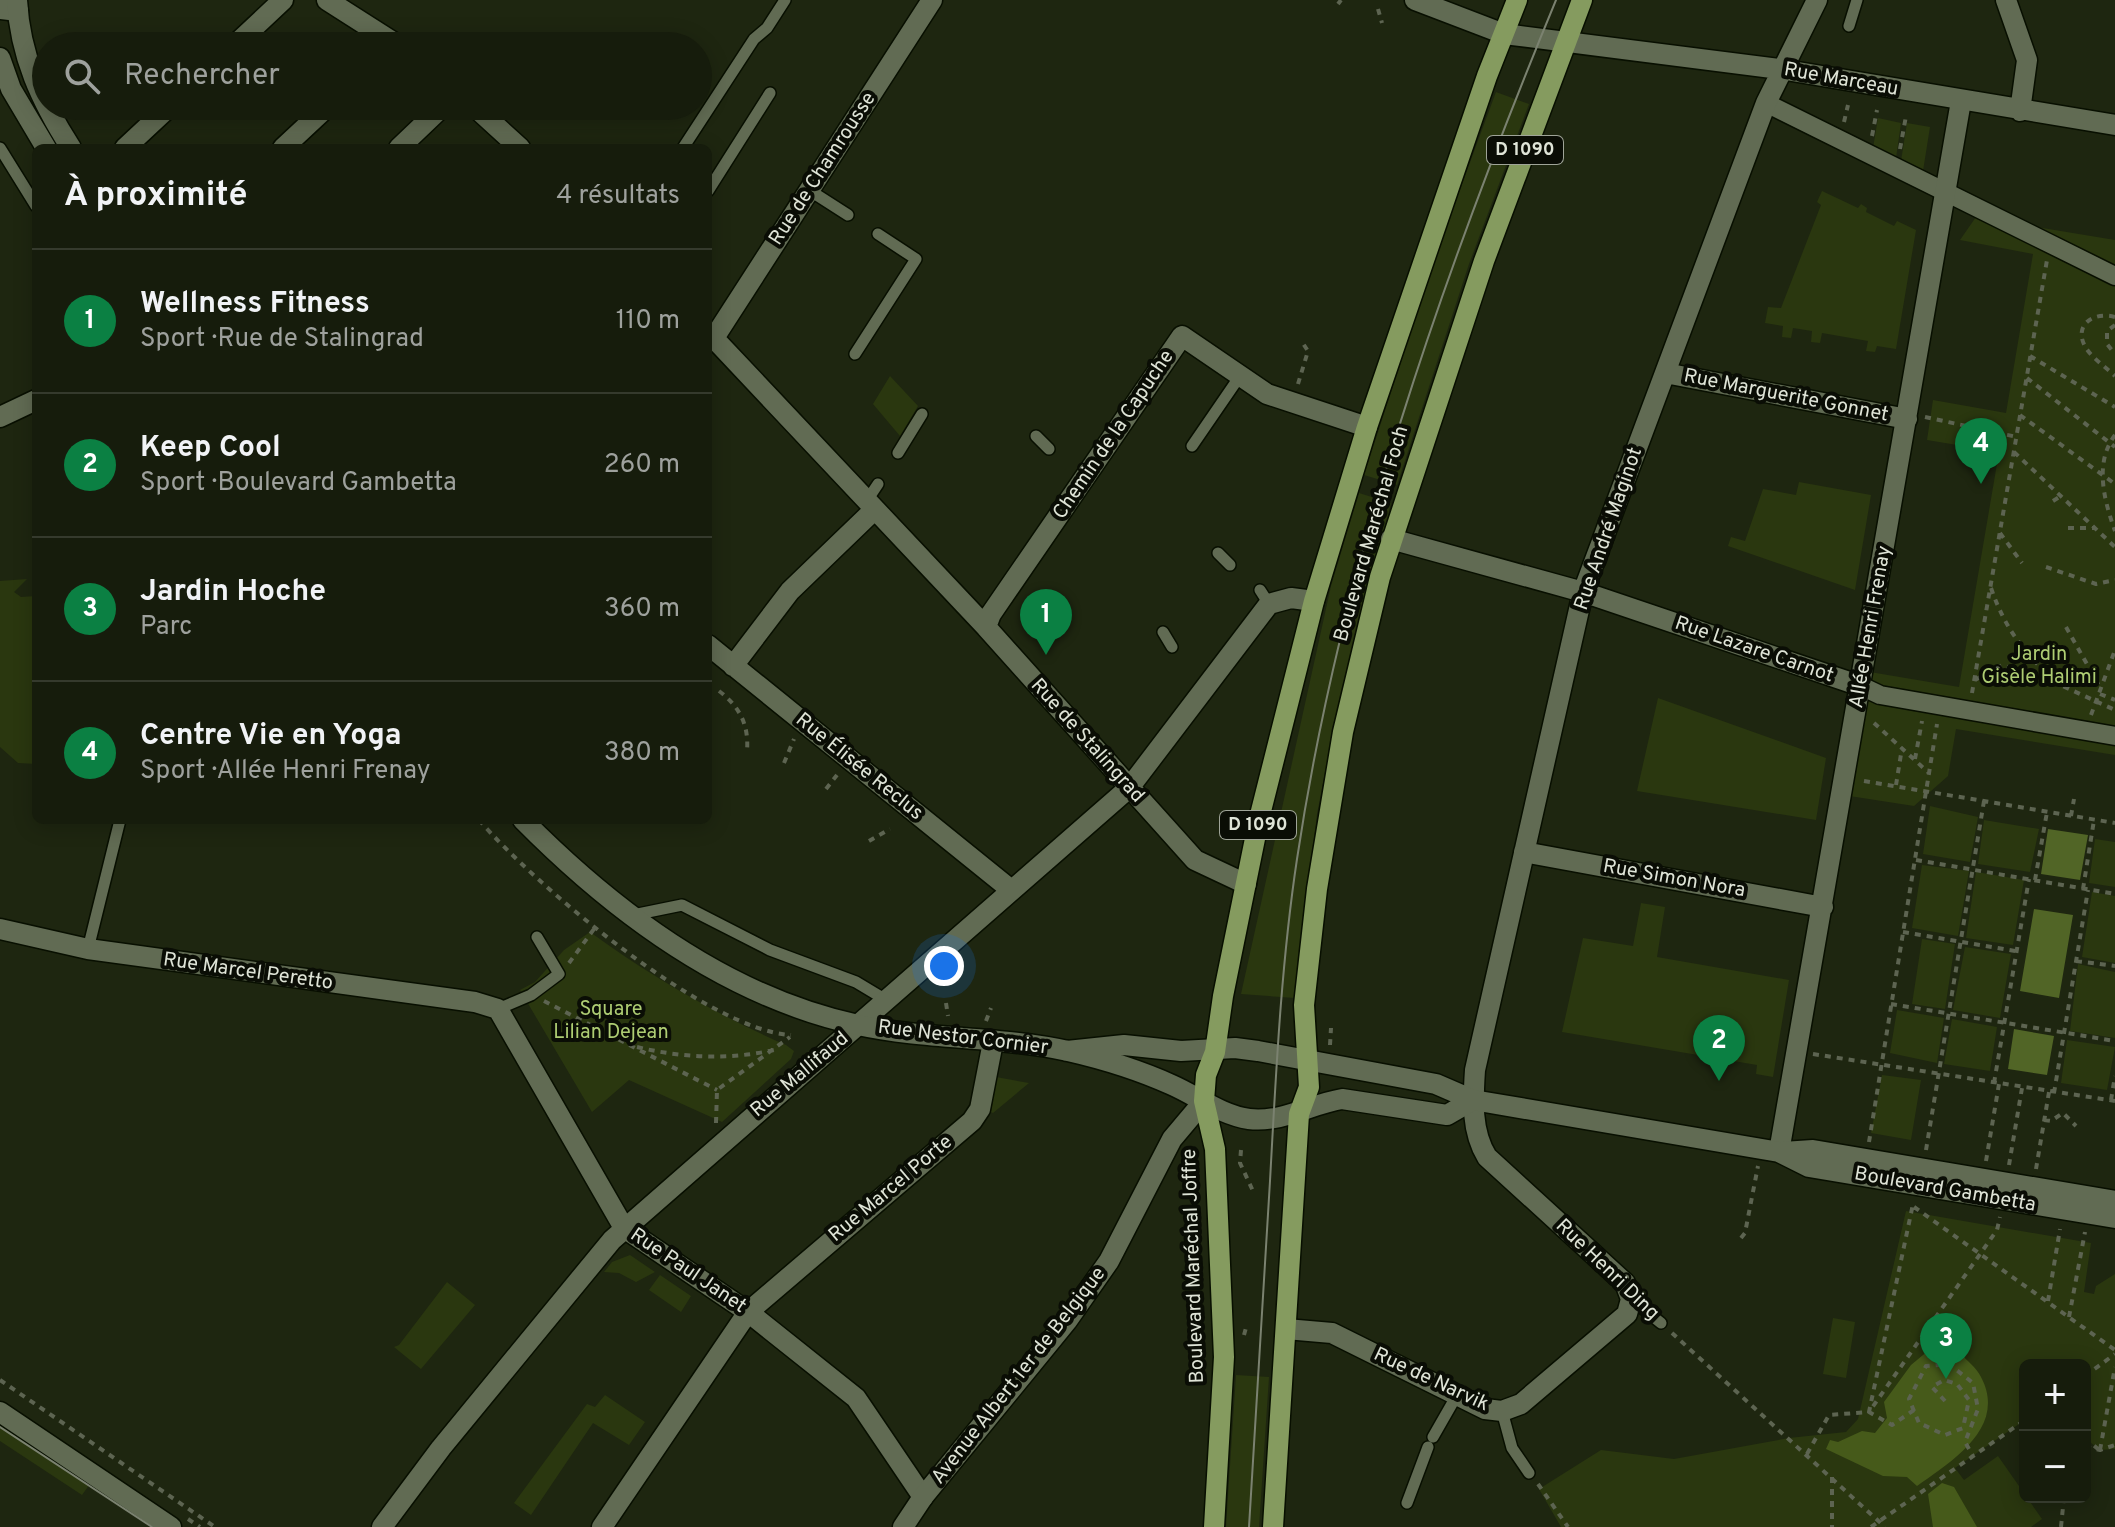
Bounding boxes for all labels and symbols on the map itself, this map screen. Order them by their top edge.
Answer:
street label: Rue Marceau [1782,57,1900,103]
street label: Rue de Chamrousse [764,87,882,251]
road number: D 1090 [1487,136,1563,164]
street label: Chemin de la Capuche [1048,345,1180,525]
street label: Rue Marguerite Gonnet [1681,363,1891,429]
pin: 4 [1955,418,2007,484]
street label: Boulevard Maréchal Foch [1329,423,1415,645]
street label: Rue André Maginot [1569,444,1649,614]
street label: Allée Henri Frenay [1844,544,1898,710]
pin: 1 [1020,589,1072,655]
street label: Rue Lazare Carnot [1671,611,1837,689]
park label: Jardin Gisèle Halimi [1981,642,2097,691]
street label: Rue de Stalingrad [1024,673,1150,809]
street label: Rue Élisée Reclus [790,706,929,827]
road number: D 1090 [1220,811,1296,839]
street label: Rue Simon Nora [1601,854,1747,904]
your location [924,946,964,986]
street label: Rue Marcel Peretto [161,947,335,997]
park label: Square Lilian Dejean [553,997,669,1046]
street label: Rue Nestor Cornier [876,1015,1050,1061]
pin: 2 [1693,1015,1745,1081]
street label: Rue Mallifaud [745,1026,855,1124]
street label: Rue Marcel Porte [824,1130,958,1248]
street label: Boulevard Maréchal Joffre [1177,1148,1211,1384]
street label: Boulevard Gambetta [1852,1161,2038,1219]
street label: Rue Henri Ding [1549,1214,1665,1326]
street label: Rue Paul Janet [625,1222,751,1320]
street label: Avenue Albert 1er de Belgique [926,1262,1112,1490]
pin: 3 [1920,1313,1972,1379]
street label: Rue de Narvik [1369,1342,1493,1418]

